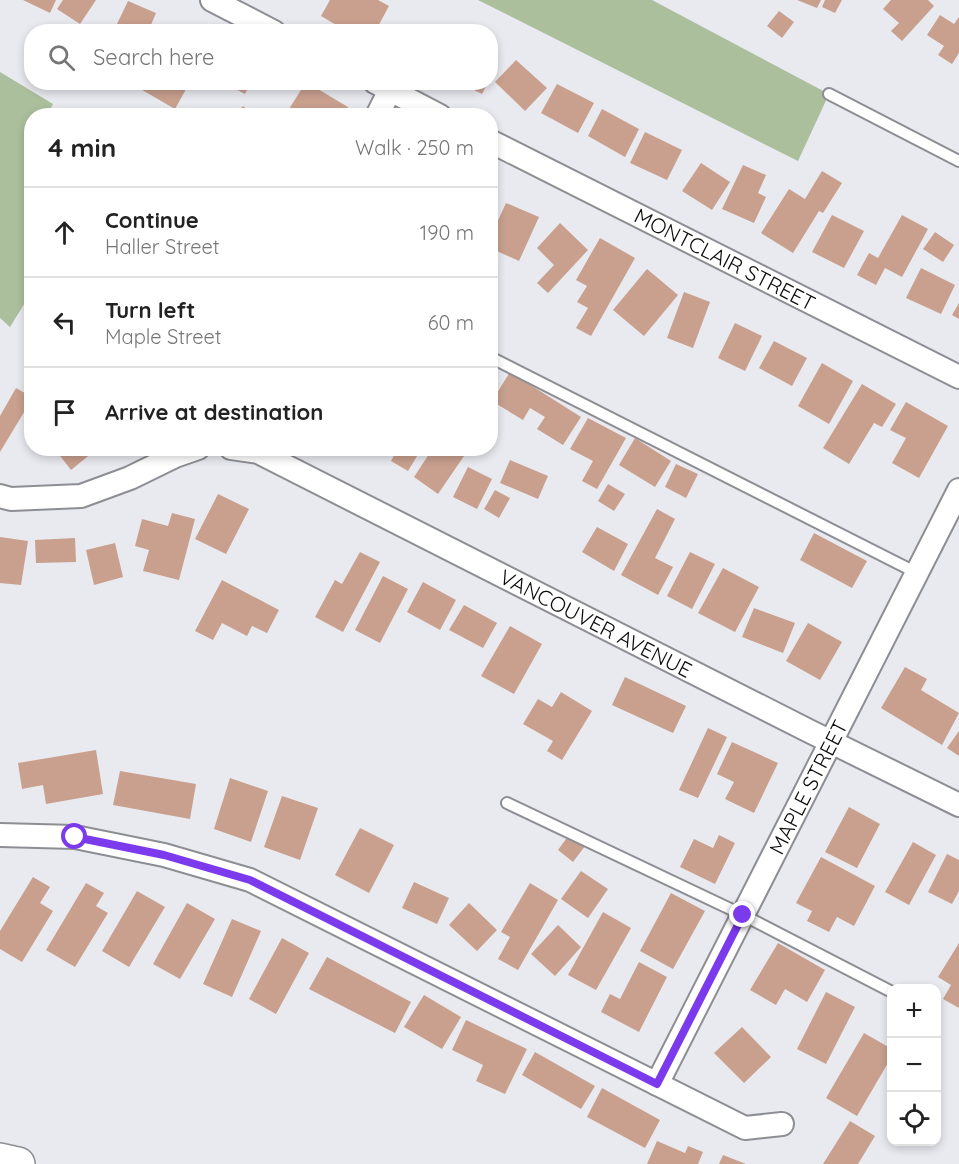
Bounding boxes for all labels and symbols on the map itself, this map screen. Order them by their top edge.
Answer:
street label: MONTCLAIR STREET [630,202,820,316]
street label: VANCOUVER AVENUE [495,563,697,683]
street label: MAPLE STREET [763,715,853,859]
route start [61,823,87,849]
route end [729,901,755,927]

